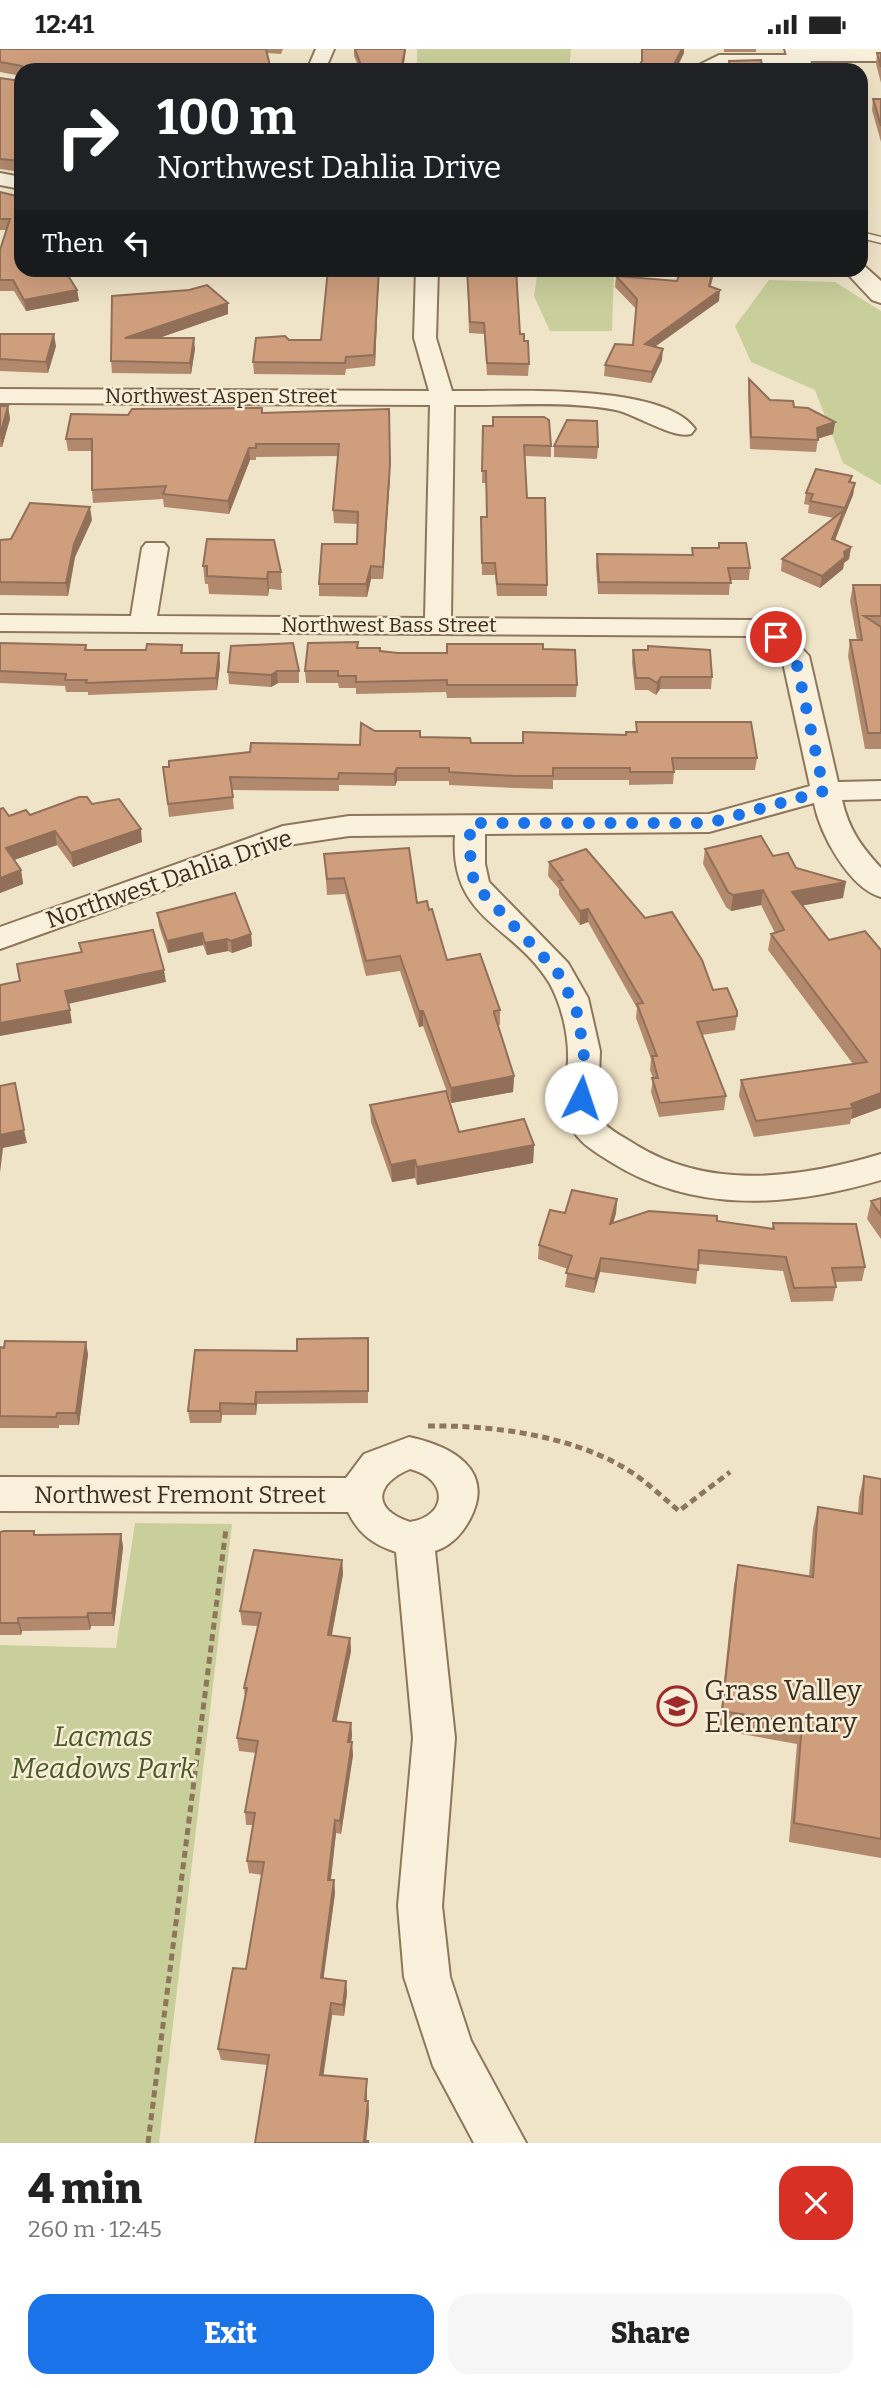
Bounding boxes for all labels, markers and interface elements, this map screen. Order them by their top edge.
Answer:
text: 12:41 [35,9,94,40]
text: 100 m [157,88,296,147]
icon: right [42,91,133,182]
text: Northwest Dahlia Drive [157,148,501,186]
icon: left [118,224,156,262]
text: Then [42,228,104,259]
street label: Northwest Aspen Street [105,383,338,409]
pin [746,607,806,667]
street label: Northwest Bass Street [281,612,497,638]
icon: arrive [757,618,795,656]
street label: Northwest Dahlia Drive [42,824,296,934]
position arrow [544,1061,618,1135]
street label: Northwest Fremont Street [34,1481,326,1509]
place label: Grass Valley Elementary [704,1674,862,1739]
school or university icon: Grass Valley Elementary [656,1685,698,1727]
park label: Lacmas Meadows Park [11,1720,196,1785]
text: 4 min [28,2164,142,2214]
button: close [779,2166,853,2240]
text: 260 m · 12:45 [28,2215,162,2243]
button: Exit [28,2294,434,2374]
button: Share [448,2294,853,2374]

